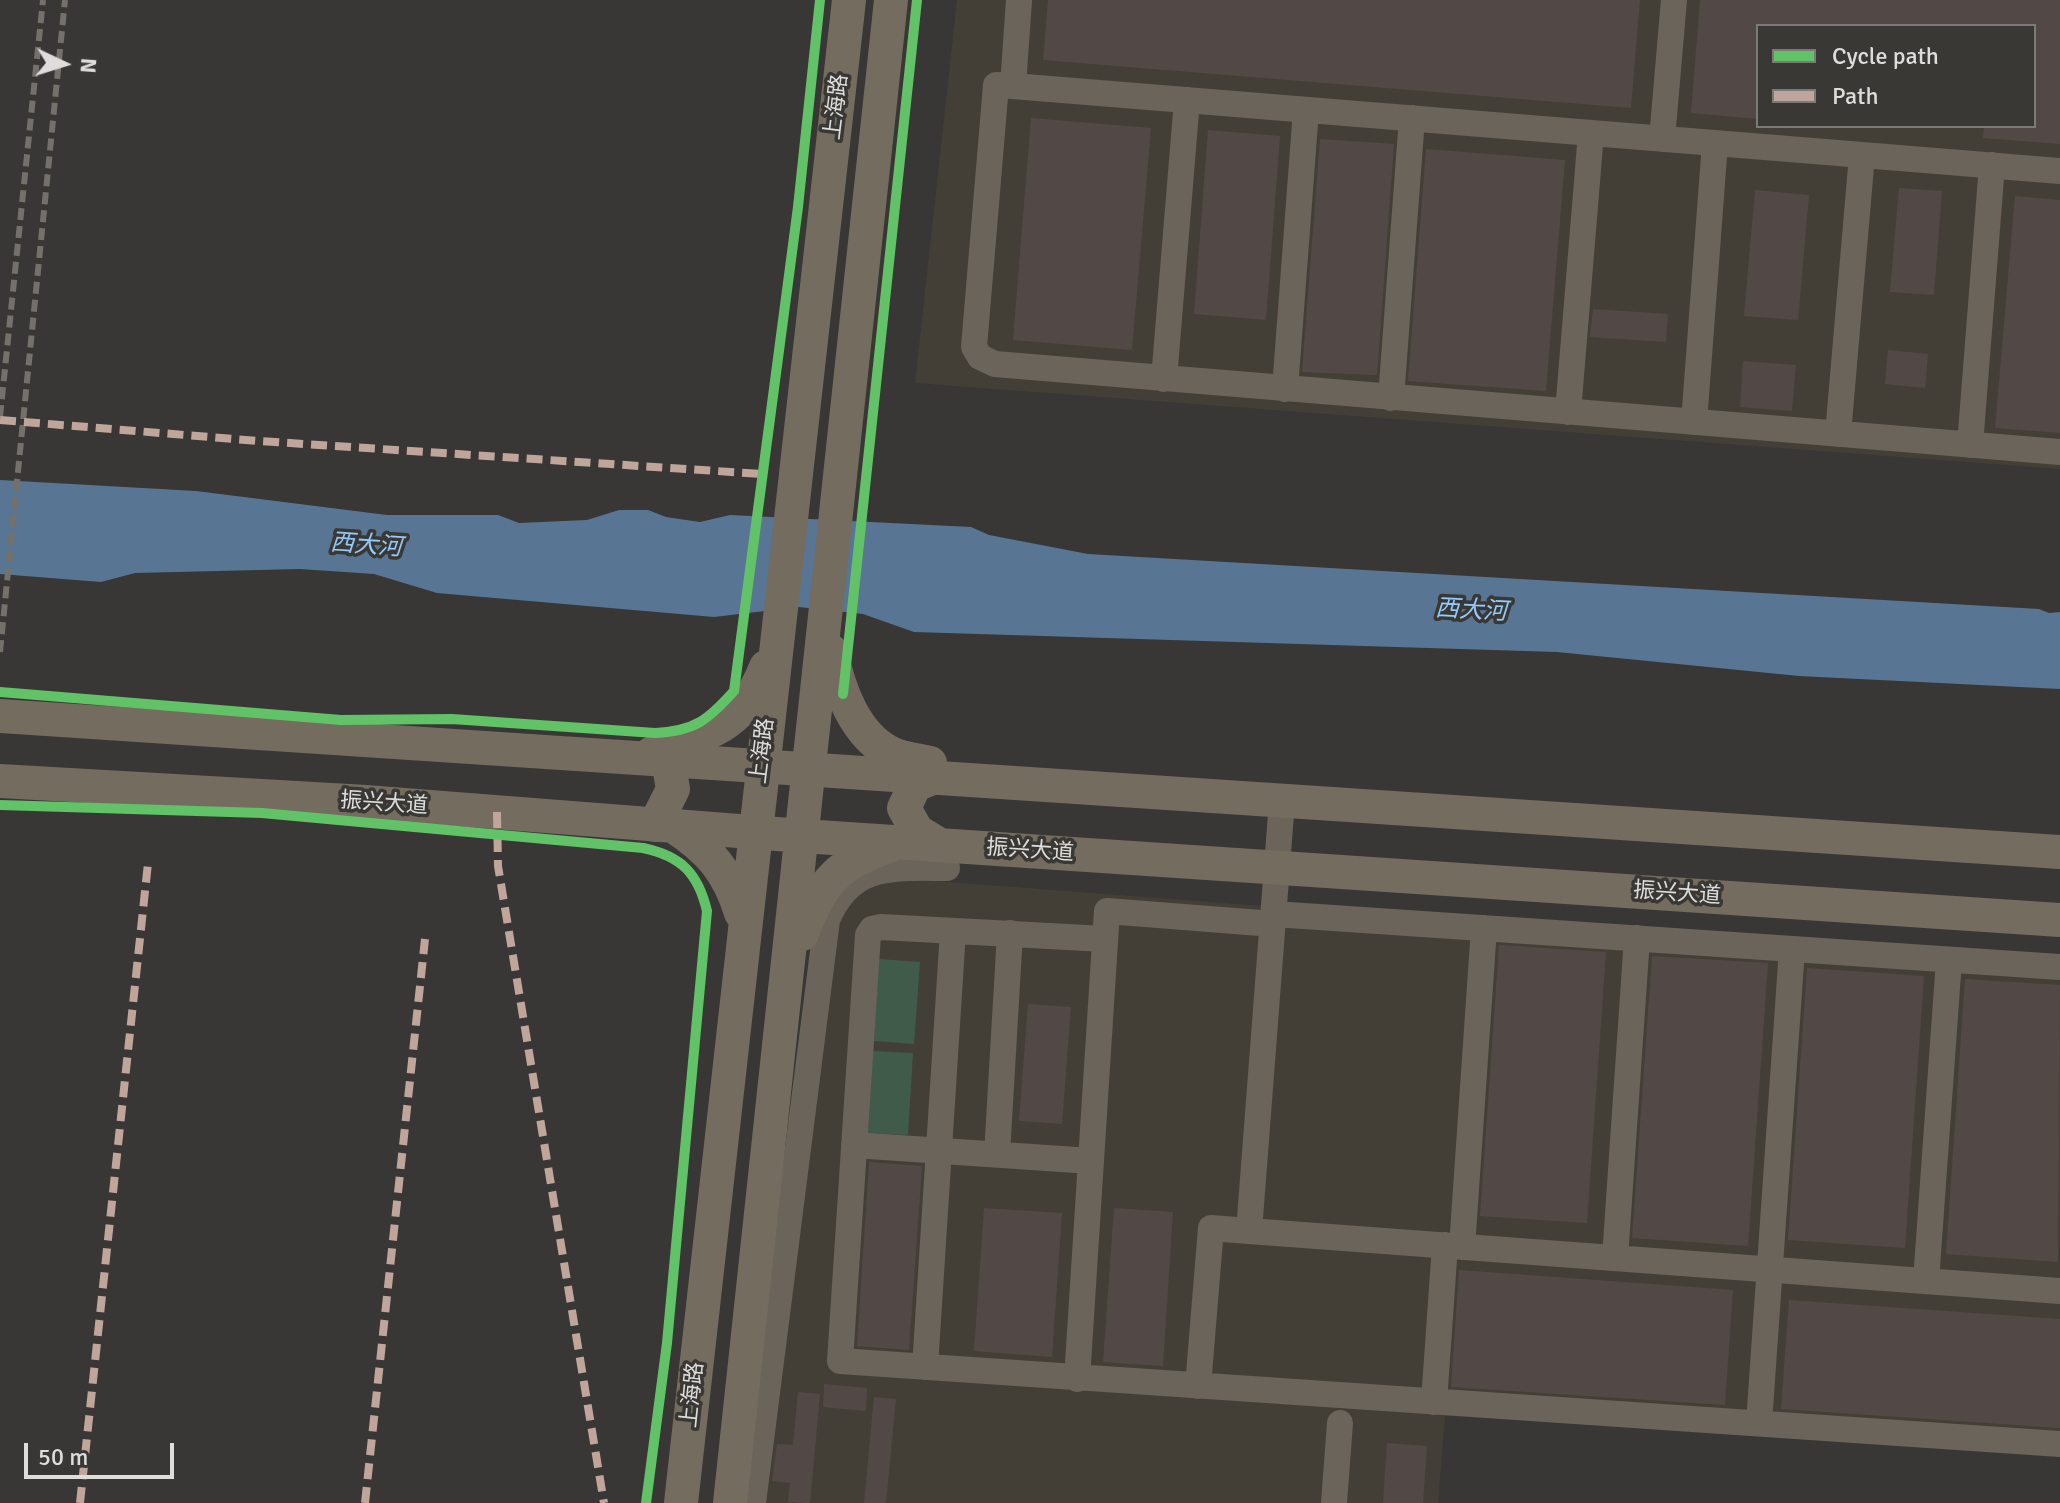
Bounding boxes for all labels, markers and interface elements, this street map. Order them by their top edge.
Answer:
north arrow [24,24,104,104]
legend [1756,24,2036,128]
text: Cycle path [1832,41,1939,71]
text: N [74,57,102,74]
street label: 上海路 [820,73,854,141]
text: Path [1832,81,1878,111]
water label: 西大河 [329,529,403,563]
water label: 西大河 [1434,595,1508,627]
street label: 上海路 [746,717,780,785]
street label: 振兴大道 [339,788,429,820]
street label: 振兴大道 [985,835,1075,867]
street label: 振兴大道 [1632,878,1722,910]
street label: 上海路 [676,1361,710,1429]
scale bar [28,1427,178,1477]
text: 50 m [38,1442,88,1472]

